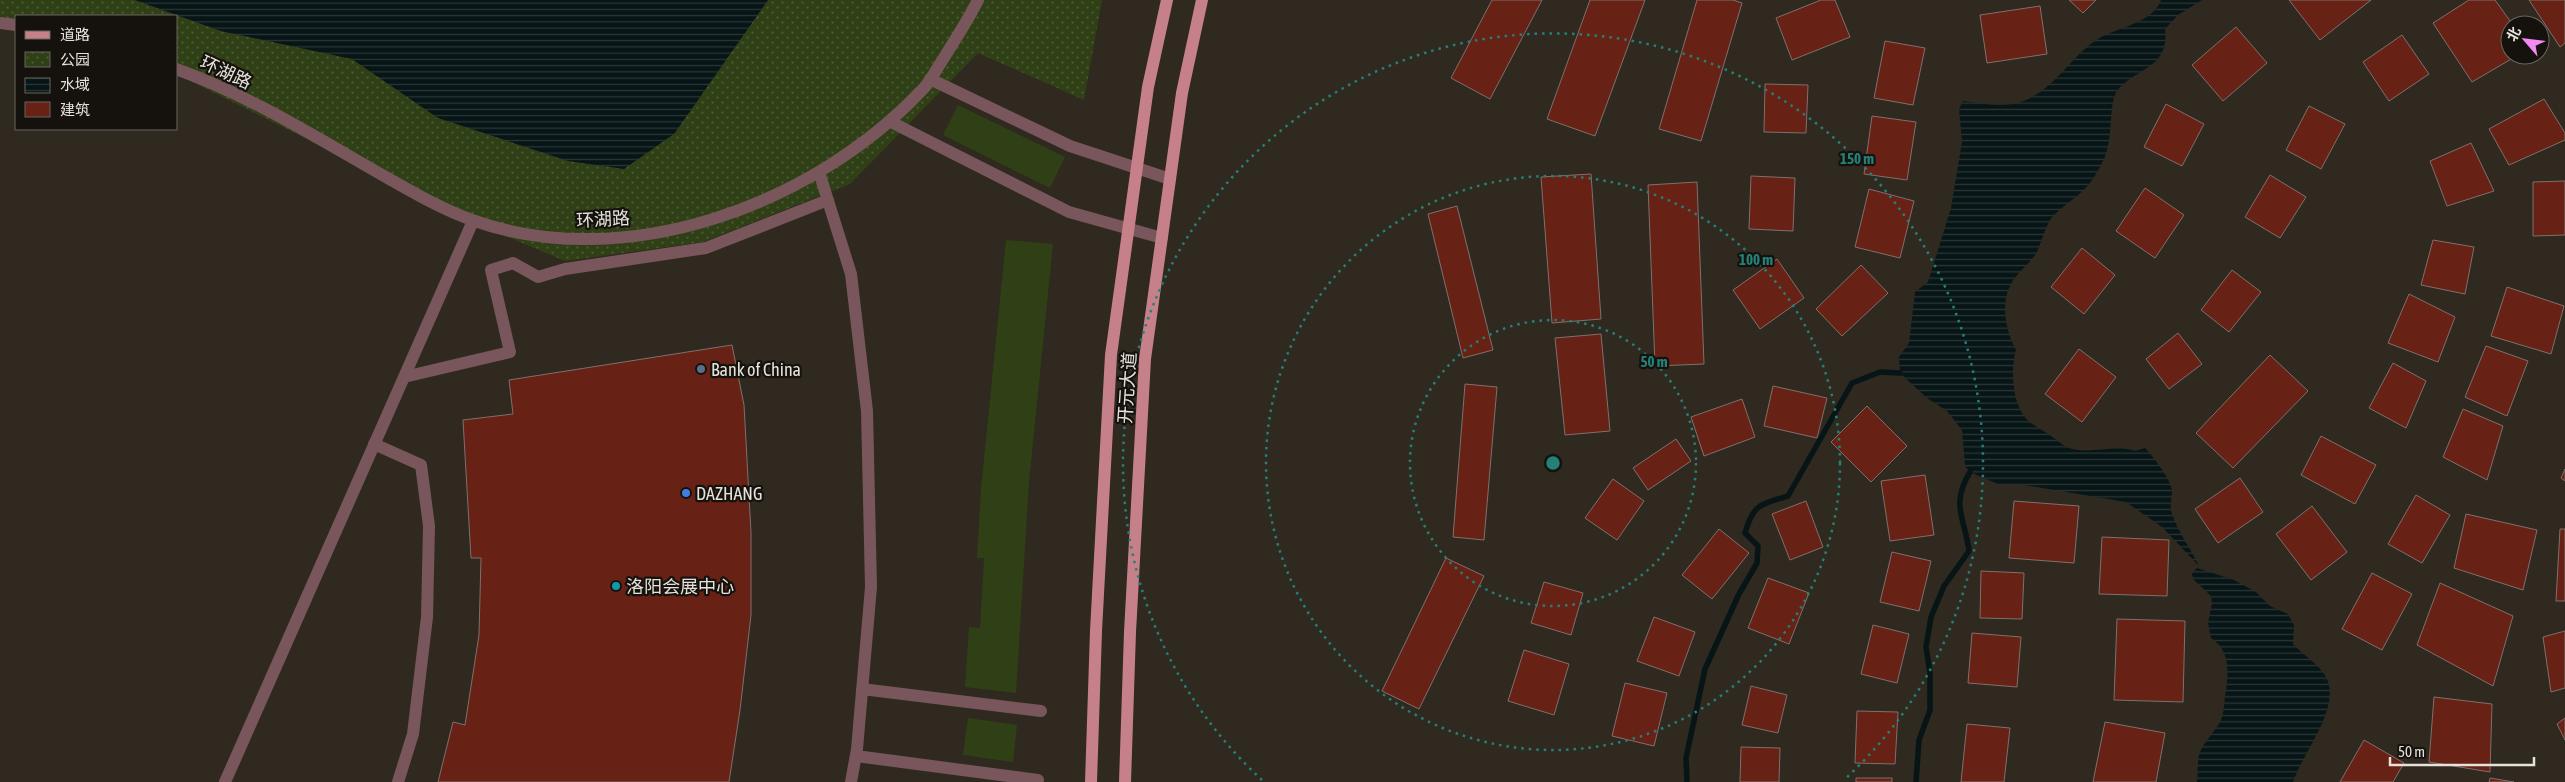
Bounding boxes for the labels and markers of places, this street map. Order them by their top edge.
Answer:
place label: Bank of China [711,359,801,380]
marker: Bank of China [695,363,707,375]
centre of rings [1544,454,1562,472]
place label: DAZHANG [696,483,762,504]
marker: DAZHANG [680,487,692,499]
place label: 洛阳会展中心 [626,576,734,597]
marker: 洛阳会展中心 [610,580,622,592]

